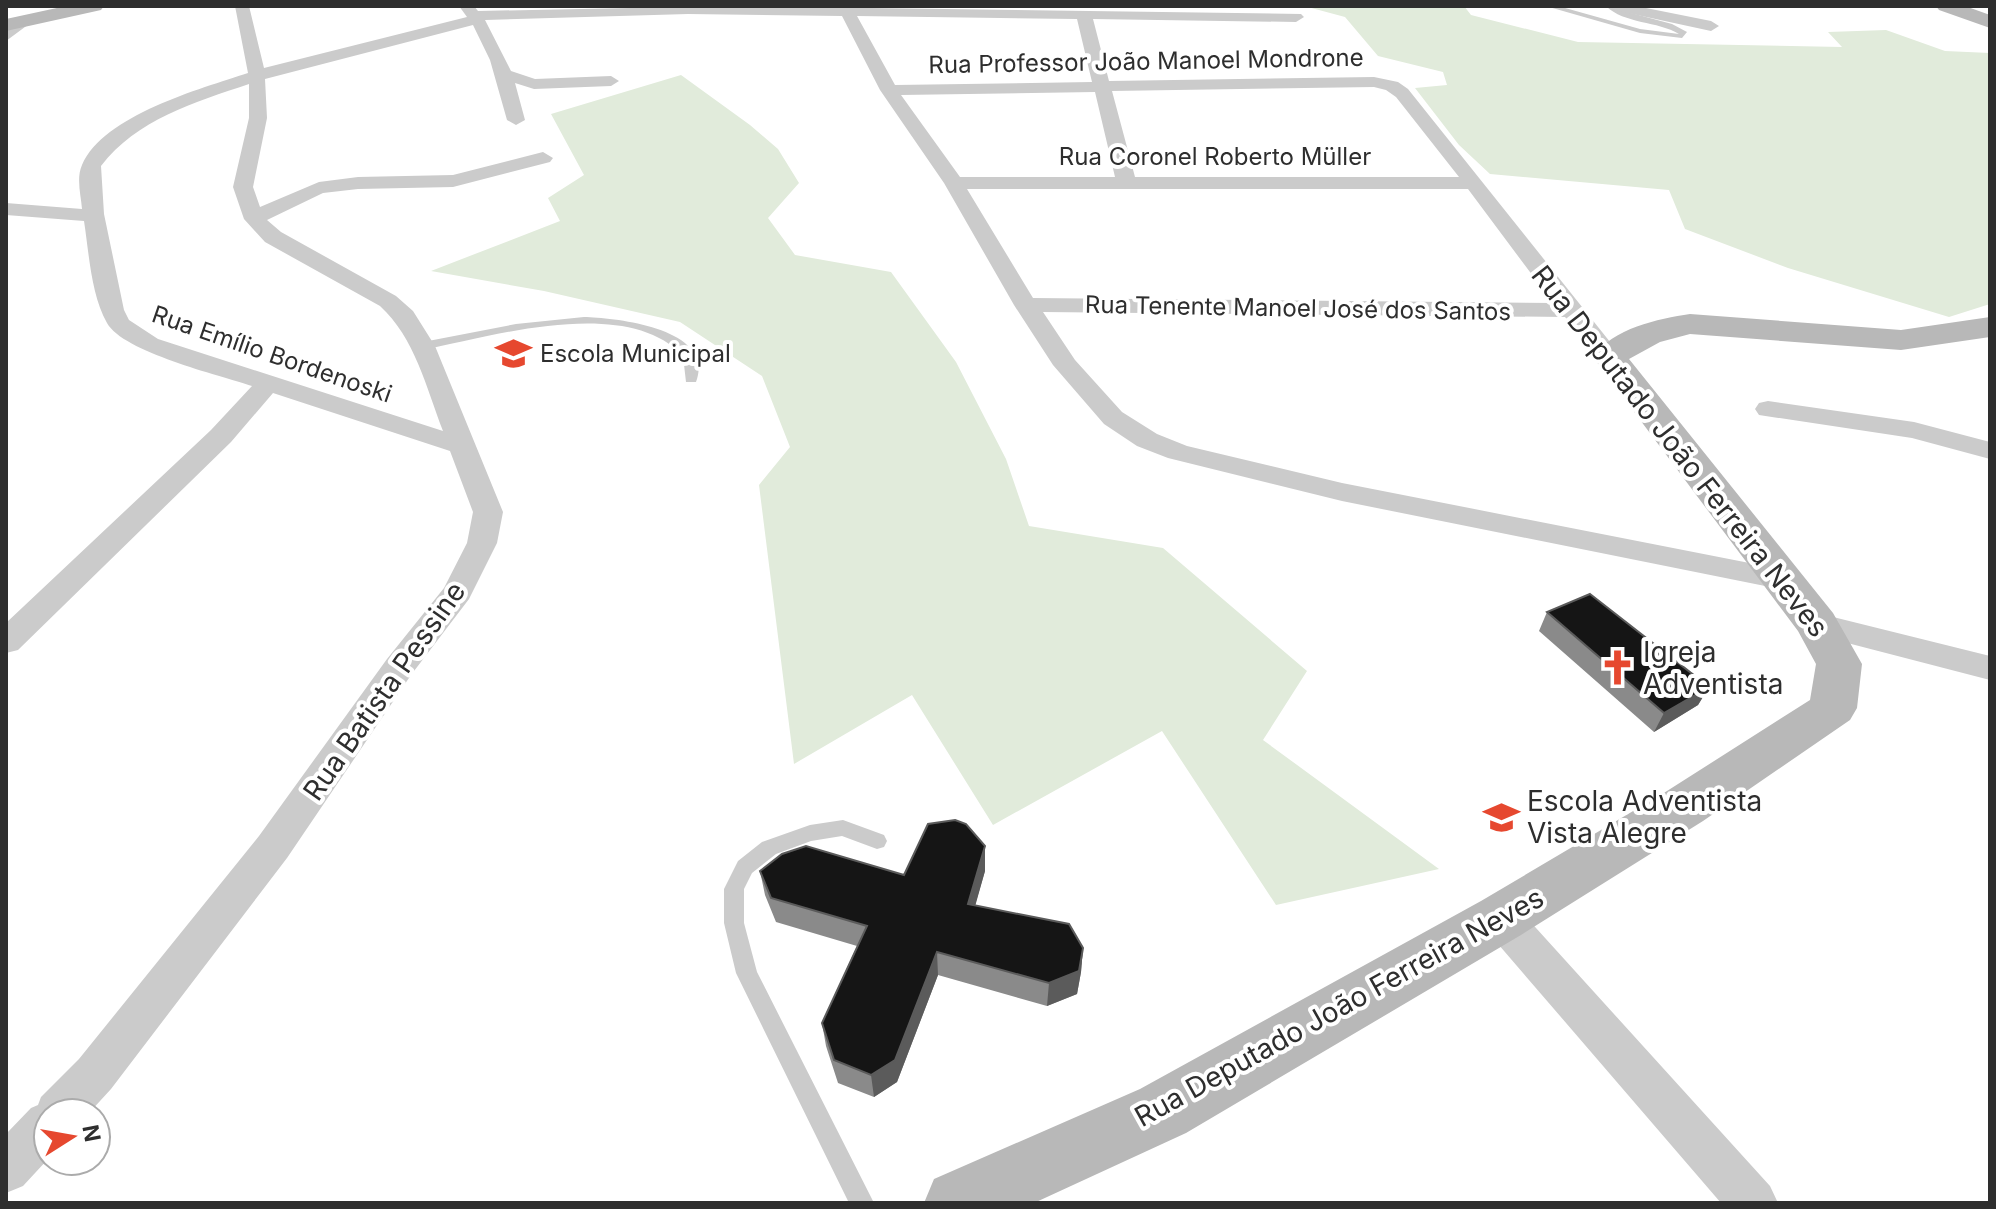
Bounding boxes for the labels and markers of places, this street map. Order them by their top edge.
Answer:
school or university icon: Escola Municipal [495,334,533,372]
place label: Escola Municipal [540,339,731,368]
place label: Igreja Adventista [1643,635,1783,701]
church icon: Igreja Adventista [1598,649,1636,687]
place label: Escola Adventista Vista Alegre [1527,784,1762,850]
school or university icon: Escola Adventista Vista Alegre [1482,798,1520,836]

